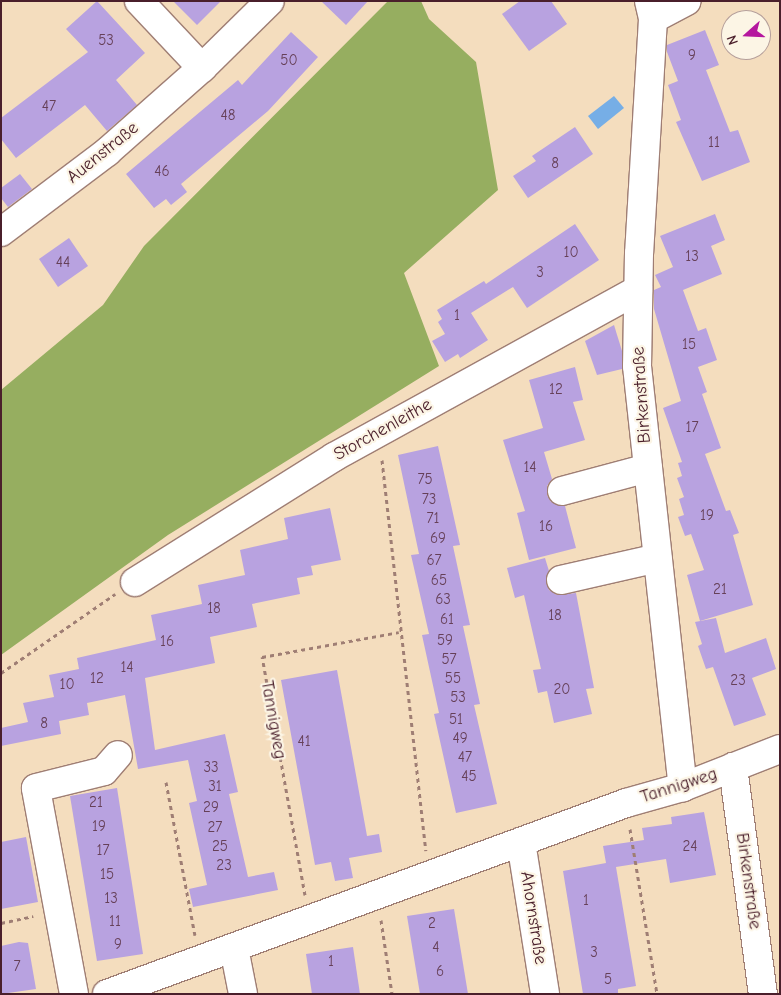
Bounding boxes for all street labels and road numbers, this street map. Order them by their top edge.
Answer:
street label: Auenstraße [63,118,143,188]
street label: Birkenstraße [628,346,656,444]
street label: Storchenleithe [330,394,436,466]
street label: Tannigweg [255,679,291,761]
street label: Tannigweg [638,763,720,809]
street label: Birkenstraße [731,832,765,930]
street label: Ahornstraße [515,870,551,966]

